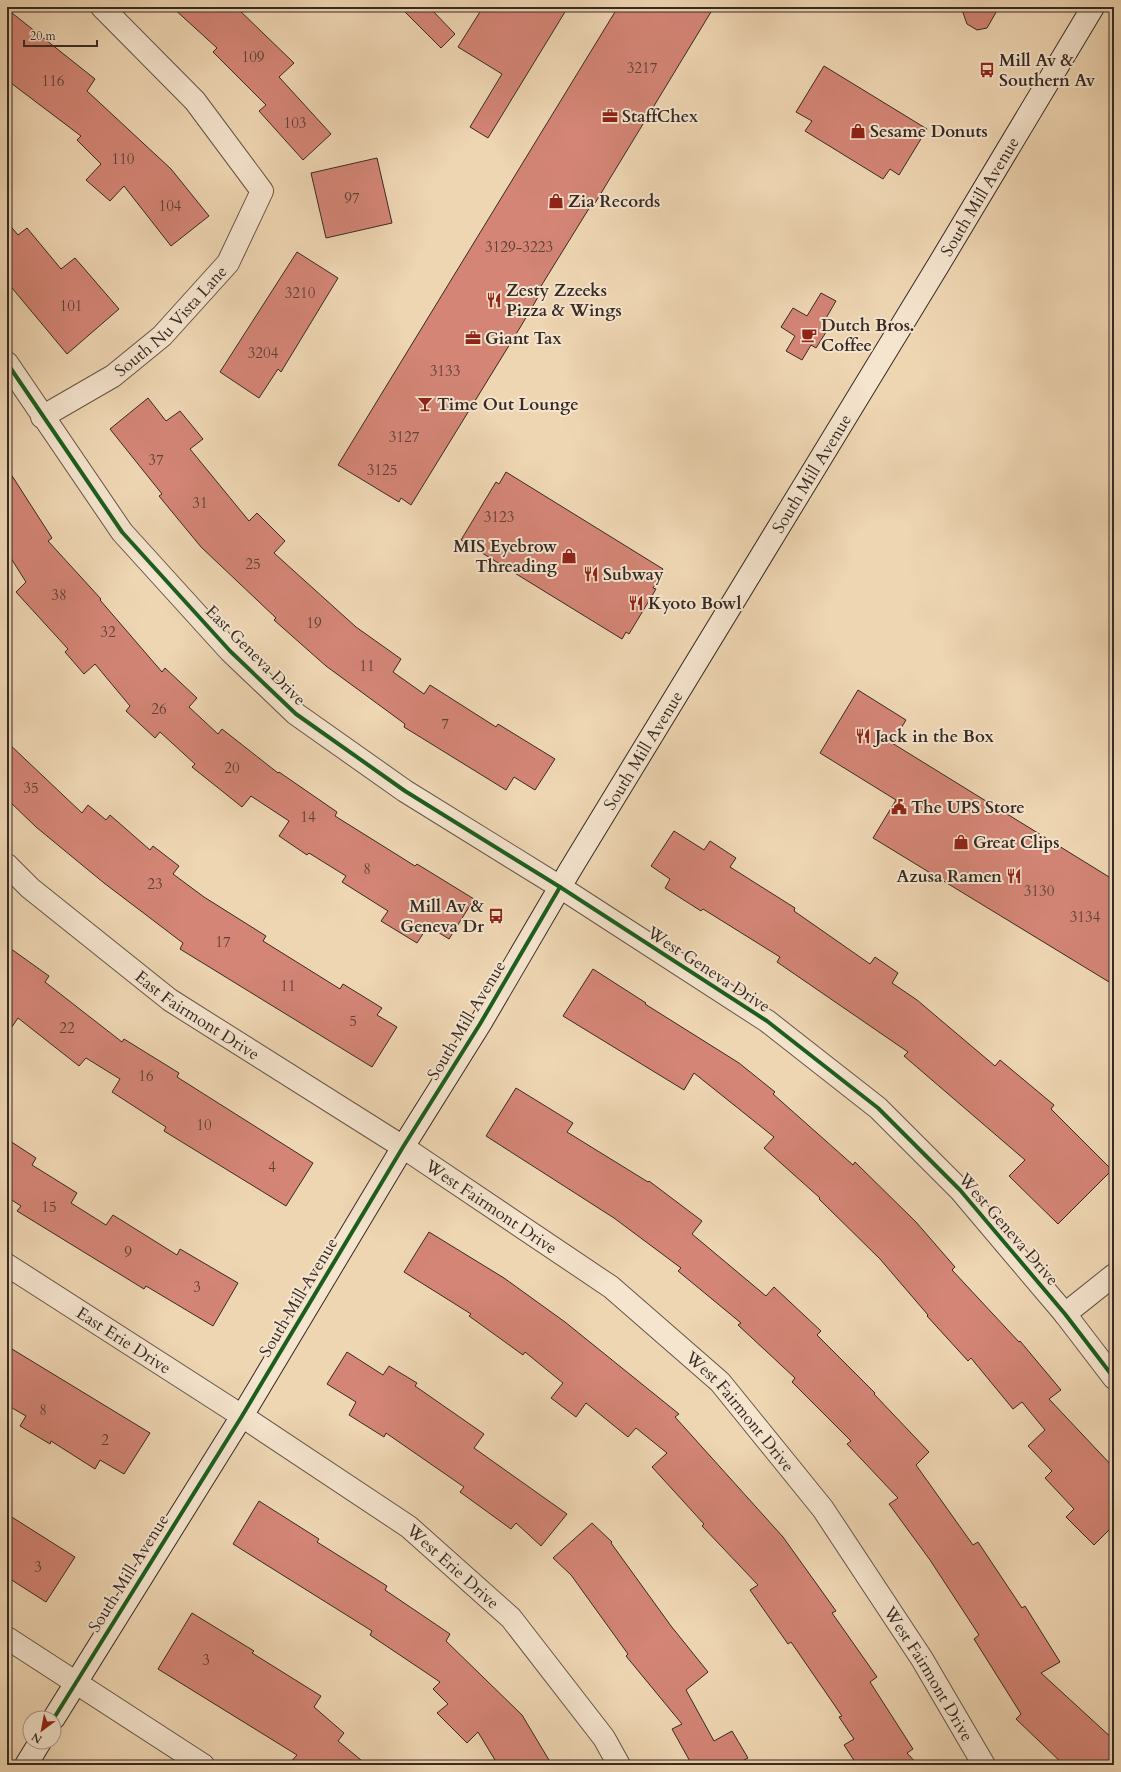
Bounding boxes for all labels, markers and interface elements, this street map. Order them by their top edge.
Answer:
scale bar [24,22,97,48]
text: 20 m [30,28,57,44]
house number: 109 [241,47,265,67]
place label: Mill Av & Southern Av [999,49,1096,92]
house number: 3217 [627,58,658,78]
bus stop icon: Mill Av & Southern Av [978,61,996,79]
house number: 116 [41,71,65,91]
place label: StaffChex [622,105,699,128]
office icon: StaffChex [601,107,619,125]
house number: 103 [283,113,307,133]
place label: Sesame Donuts [870,120,988,143]
shop icon: Sesame Donuts [849,122,867,140]
street label: South Mill Avenue [935,133,1025,261]
house number: 110 [111,149,135,169]
house number: 97 [344,188,360,208]
place label: Zia Records [568,190,660,213]
shop icon: Zia Records [547,192,565,210]
house number: 104 [158,196,182,216]
house number: 3129-3223 [485,237,553,257]
street label: South Nu Vista Lane [110,261,232,382]
place label: Zesty Zzeeks Pizza & Wings [506,279,622,322]
house number: 3210 [285,283,316,303]
restaurant icon: Zesty Zzeeks Pizza & Wings [485,291,503,309]
house number: 101 [59,296,83,316]
place label: Dutch Bros. Coffee [821,314,914,357]
cafe icon: Dutch Bros. Coffee [800,326,818,344]
place label: Giant Tax [485,327,563,350]
office icon: Giant Tax [464,329,482,347]
house number: 3204 [248,343,279,363]
house number: 3133 [430,361,460,381]
place label: Time Out Lounge [437,393,579,416]
bar icon: Time Out Lounge [416,395,434,413]
street label: South Mill Avenue [767,410,857,538]
house number: 3127 [389,427,420,447]
house number: 37 [148,450,164,470]
house number: 3125 [367,460,397,480]
house number: 31 [192,493,208,513]
house number: 3123 [484,507,514,527]
place label: MIS Eyebrow Threading [453,535,558,578]
shop icon: MIS Eyebrow Threading [560,547,578,565]
house number: 25 [245,554,261,574]
place label: Subway [603,563,664,586]
restaurant icon: Subway [582,565,600,583]
house number: 38 [51,585,67,605]
place label: Kyoto Bowl [648,592,741,615]
restaurant icon: Kyoto Bowl [627,594,645,612]
street label: East Geneva Drive [200,600,311,711]
house number: 19 [306,613,322,633]
house number: 32 [100,622,116,642]
house number: 11 [359,656,375,676]
street label: South Mill Avenue [598,687,688,814]
house number: 26 [151,699,167,719]
house number: 7 [441,714,449,734]
place label: Jack in the Box [872,725,995,748]
restaurant icon: Jack in the Box [854,727,872,745]
house number: 20 [224,758,240,778]
house number: 35 [23,778,39,798]
place label: The UPS Store [911,796,1025,819]
public building icon: The UPS Store [890,798,908,816]
house number: 14 [300,807,316,827]
place label: Great Clips [973,831,1059,854]
shop icon: Great Clips [952,833,970,851]
house number: 8 [363,859,371,879]
place label: Azusa Ramen [897,865,1002,888]
restaurant icon: Azusa Ramen [1005,867,1023,885]
house number: 23 [147,874,163,894]
house number: 3130 [1024,881,1055,901]
place label: Mill Av & Geneva Dr [400,895,484,938]
bus stop icon: Mill Av & Geneva Dr [487,907,505,925]
house number: 3134 [1070,907,1101,927]
street label: West Geneva Drive [642,920,775,1018]
house number: 17 [215,932,231,952]
street label: South Mill Avenue [422,956,511,1084]
street label: East Fairmont Drive [130,965,264,1066]
house number: 11 [280,976,296,996]
house number: 5 [349,1011,357,1031]
house number: 22 [59,1018,75,1038]
house number: 16 [138,1066,154,1086]
house number: 10 [196,1115,212,1135]
street label: West Fairmont Drive [420,1154,562,1260]
house number: 4 [268,1157,276,1177]
street label: West Geneva Drive [953,1167,1064,1291]
house number: 15 [41,1197,57,1217]
street label: South Mill Avenue [254,1233,343,1361]
house number: 9 [124,1242,132,1262]
house number: 3 [193,1277,201,1297]
street label: East Erie Drive [72,1302,176,1380]
street label: West Fairmont Drive [680,1346,800,1477]
house number: 8 [39,1400,47,1420]
house number: 2 [101,1430,109,1450]
street label: South Mill Avenue [83,1510,174,1637]
street label: West Erie Drive [401,1519,504,1614]
house number: 3 [34,1557,42,1577]
street label: West Fairmont Drive [878,1601,979,1746]
house number: 3 [202,1650,210,1670]
north arrow [22,1710,62,1750]
text: N [29,1729,45,1747]

